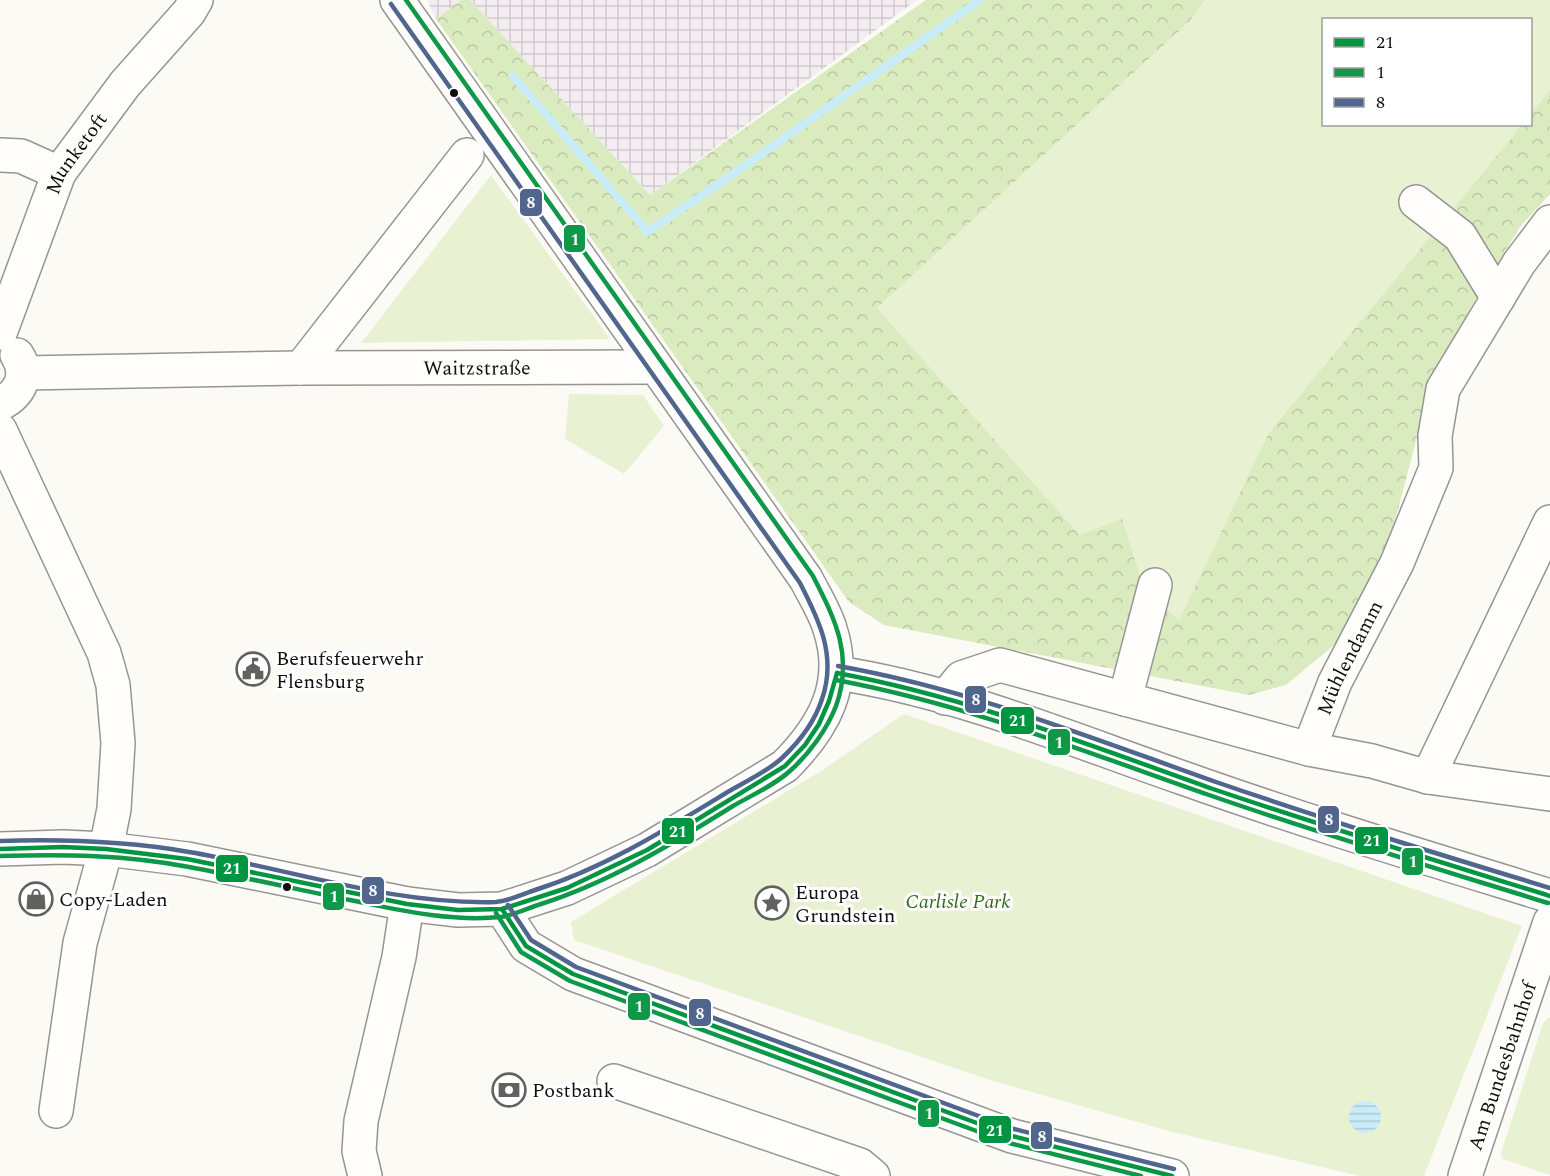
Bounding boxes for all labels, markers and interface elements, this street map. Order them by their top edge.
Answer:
legend [1322,18,1532,126]
text: 21 [1376,29,1394,56]
text: 1 [1376,59,1385,86]
unlabelled marker [448,87,460,99]
text: 8 [1376,89,1385,116]
street label: Munketoft [38,106,115,199]
line badge: 8 [519,188,543,217]
text: 8 [527,191,536,215]
line badge: 1 [563,224,586,253]
text: 1 [571,228,579,252]
street label: Waitzstraße [423,353,531,384]
street label: Mühlendamm [1310,595,1391,720]
place label: Berufsfeuerwehr Flensburg [276,644,423,697]
public building icon: Berufsfeuerwehr Flensburg [235,651,271,687]
line badge: 8 [964,685,987,714]
text: 8 [972,688,981,712]
line badge: 21 [1000,706,1035,735]
text: 21 [1009,709,1027,733]
line badge: 1 [1047,728,1071,756]
text: 1 [1055,731,1063,755]
line badge: 8 [1317,805,1340,834]
text: 8 [1325,808,1334,832]
line badge: 21 [661,817,695,845]
text: 21 [669,820,687,844]
line badge: 21 [1354,826,1389,855]
text: 21 [1363,829,1381,853]
line badge: 1 [1401,847,1424,876]
text: 1 [1409,850,1417,874]
line badge: 21 [215,854,249,883]
text: 21 [223,857,241,881]
line badge: 8 [361,876,385,905]
place label: Europa Grundstein [795,878,895,931]
text: 8 [369,879,378,903]
shop icon: Copy-Laden [18,881,54,917]
unlabelled marker [281,881,293,893]
line badge: 1 [322,882,345,911]
place label: Copy-Laden [59,885,168,915]
text: 1 [330,885,338,909]
place icon: Europa Grundstein [754,885,790,921]
park label: Carlisle Park [905,887,1011,917]
street label: Am Bundesbahnhof [1461,976,1546,1155]
line badge: 1 [627,992,651,1021]
text: 1 [635,995,643,1019]
line badge: 8 [688,998,712,1027]
text: 8 [696,1002,705,1026]
bank icon: Postbank [491,1072,527,1108]
place label: Postbank [532,1076,615,1106]
line badge: 1 [917,1099,940,1128]
text: 1 [925,1102,933,1126]
line badge: 21 [978,1115,1012,1144]
text: 21 [986,1119,1004,1143]
line badge: 8 [1030,1121,1053,1150]
text: 8 [1038,1125,1047,1149]

